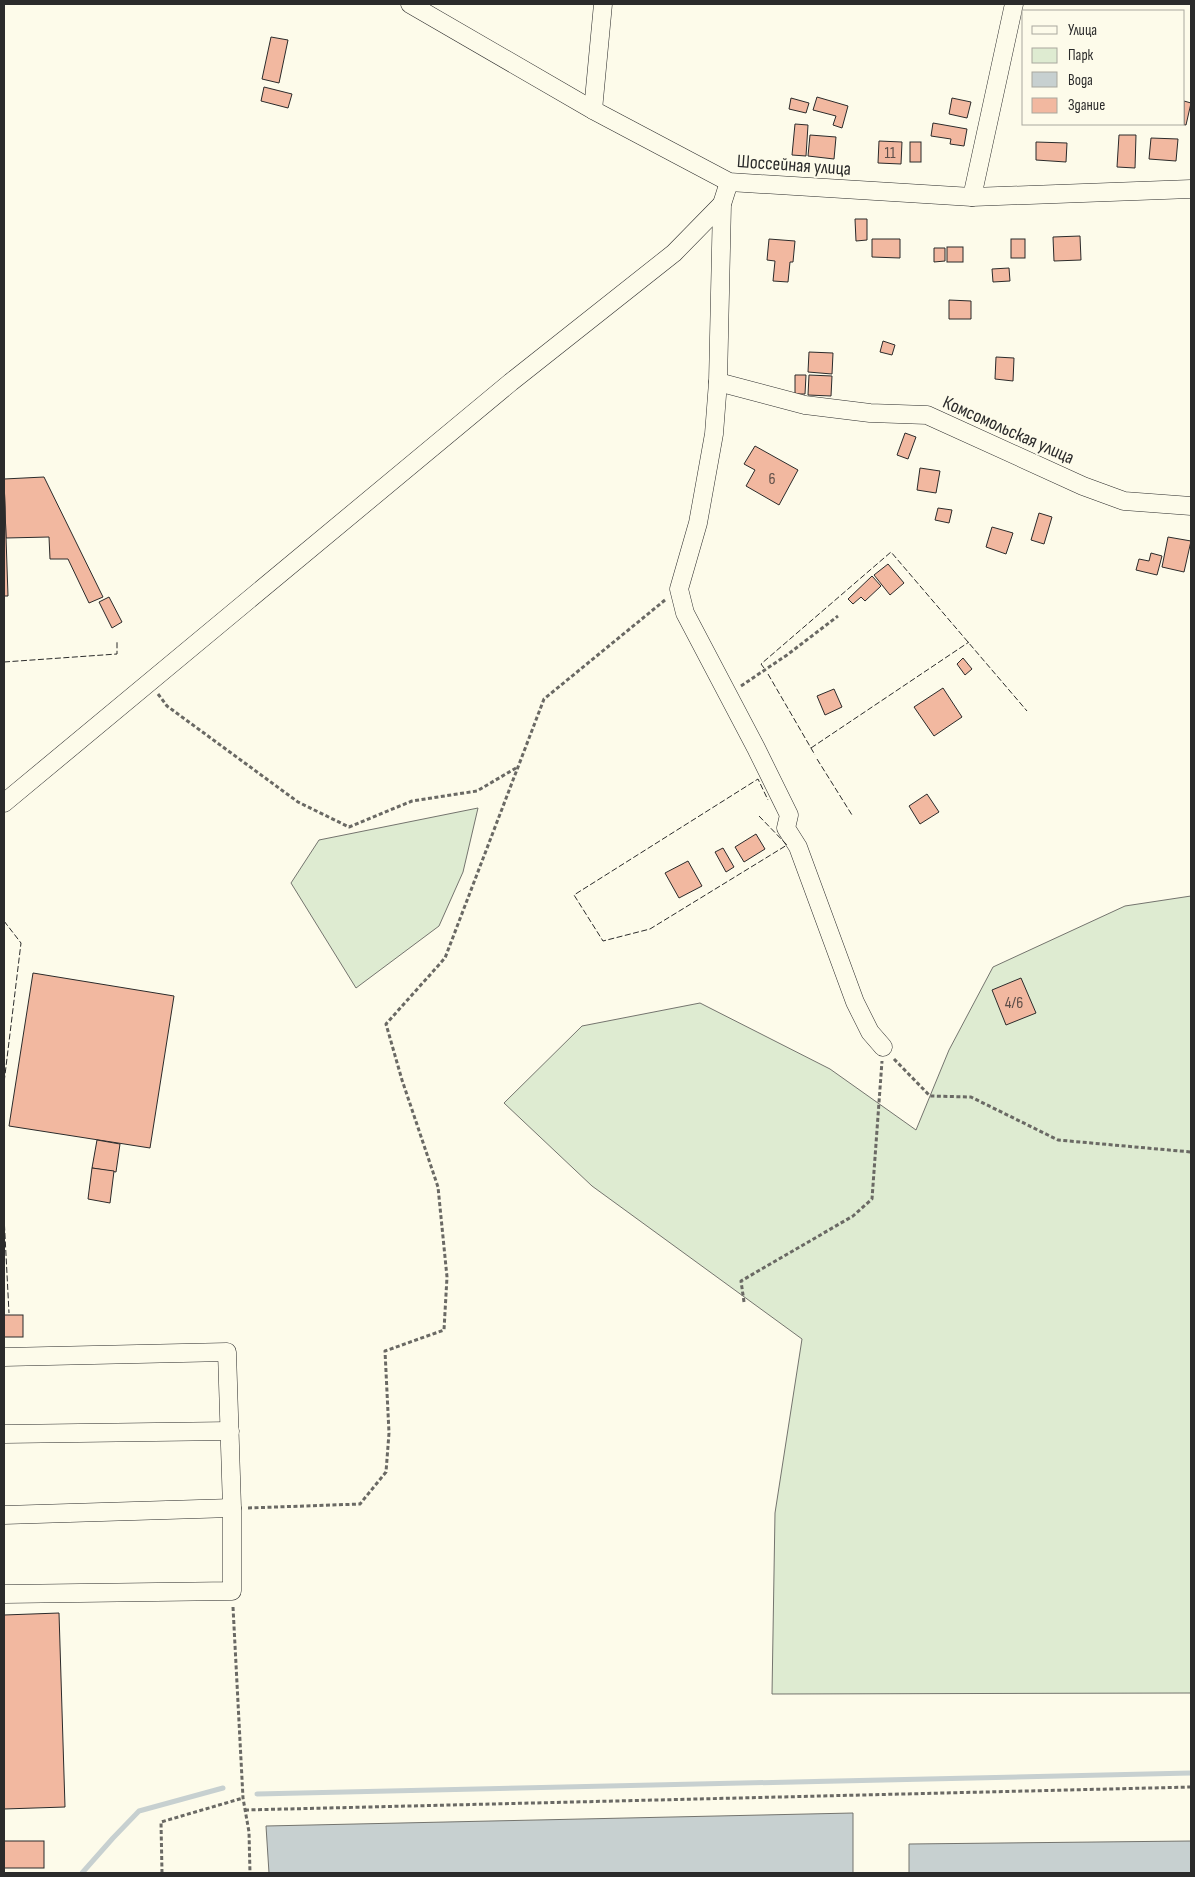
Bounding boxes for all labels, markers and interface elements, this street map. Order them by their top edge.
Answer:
legend [1022,10,1185,125]
text: Улица [1068,21,1097,40]
text: Парк [1068,46,1094,65]
text: Вода [1068,71,1093,90]
text: Здание [1068,96,1105,115]
house number: 11 [884,144,896,163]
street label: Шоссейная улица [736,150,852,181]
street label: Комсомольская улица [939,391,1078,470]
house number: 6 [768,470,776,489]
house number: 4/6 [1005,994,1023,1013]

